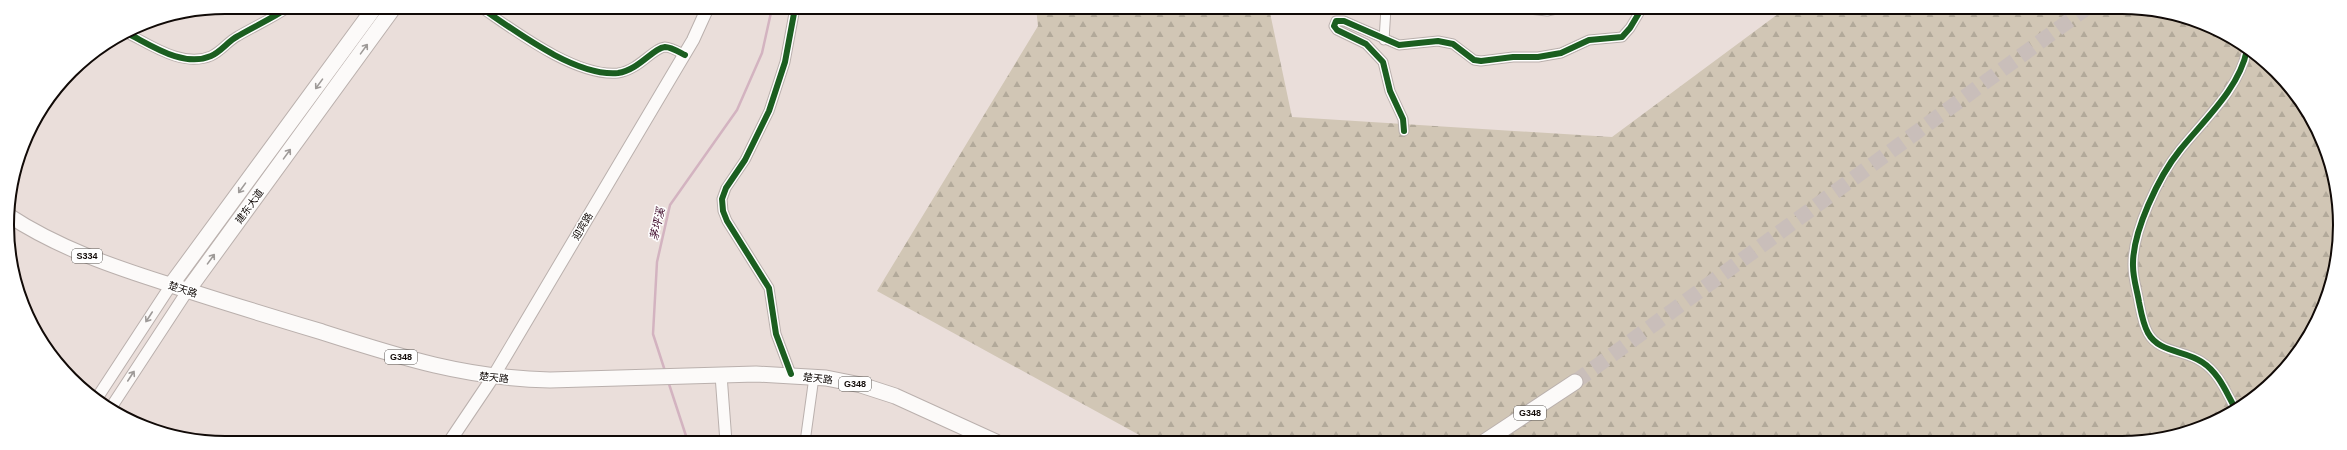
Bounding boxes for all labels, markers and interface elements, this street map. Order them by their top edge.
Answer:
one-way arrow [360,43,368,54]
one-way arrow [315,78,323,89]
one-way arrow [283,148,291,159]
one-way arrow [237,183,246,194]
street label: 建东大道 [233,187,266,226]
water label: 茅坪溪 [647,206,667,241]
street label: 迎宾路 [570,211,595,242]
road number: S334 [72,249,102,263]
one-way arrow [206,254,215,265]
street label: 楚天路 [167,280,199,299]
one-way arrow [145,311,153,323]
road number: G348 [385,350,417,364]
one-way arrow [128,370,136,382]
street label: 楚天路 [478,370,509,385]
street label: 楚天路 [802,371,833,386]
road number: G348 [839,377,871,391]
road number: G348 [1514,406,1546,420]

